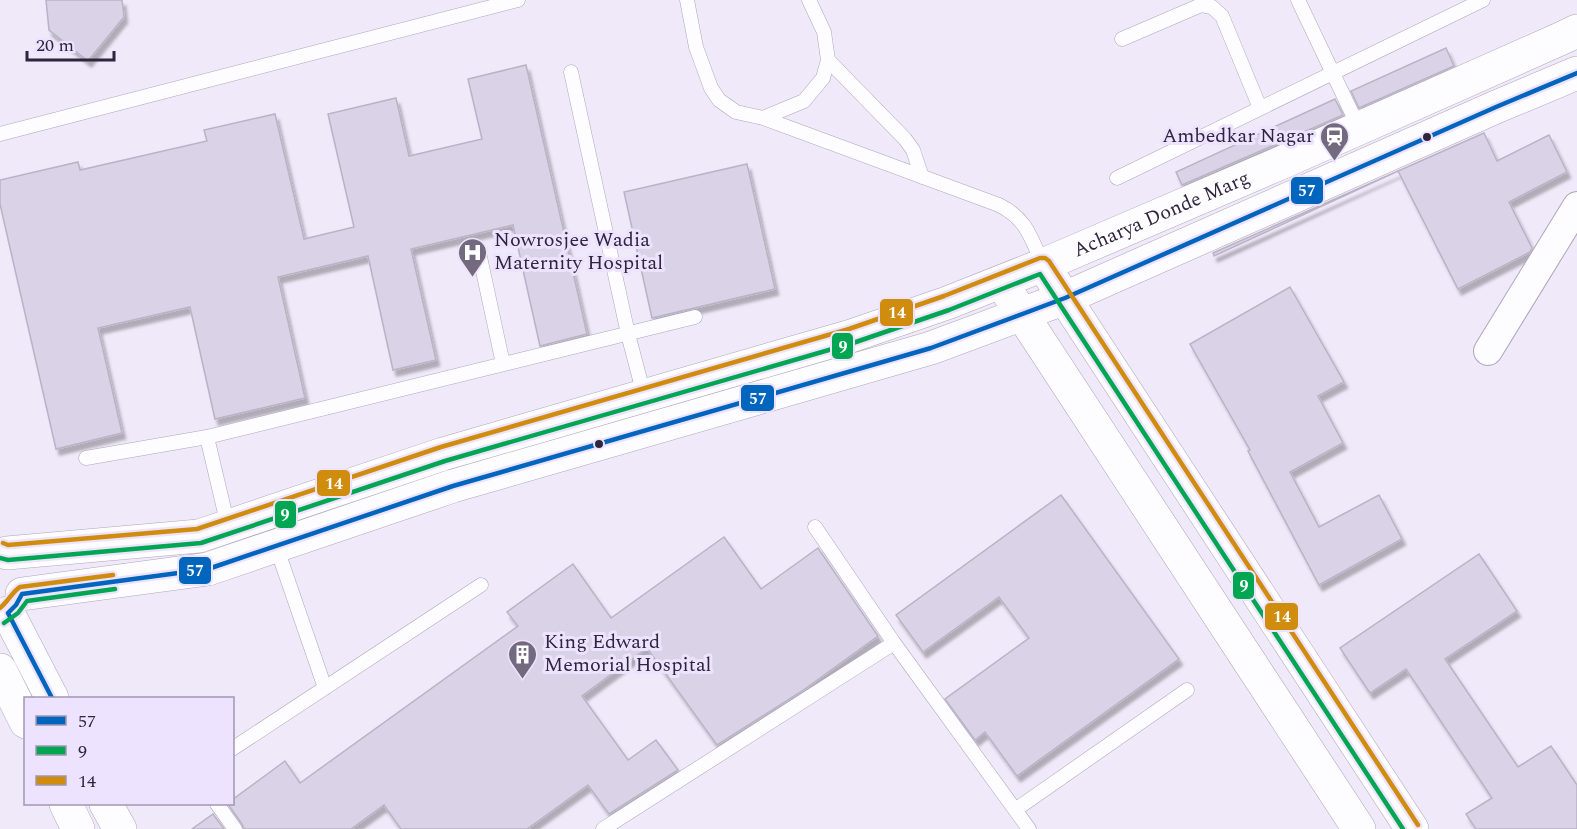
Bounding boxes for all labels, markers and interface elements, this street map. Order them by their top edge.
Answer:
scale bar [27,24,114,62]
text: 20 m [36,32,74,59]
station icon: Ambedkar Nagar [1319,120,1351,162]
place label: Ambedkar Nagar [1162,121,1314,151]
unlabelled marker [1421,131,1433,143]
street label: Acharya Donde Marg [1069,163,1255,265]
line badge: 57 [1290,176,1324,205]
text: 57 [1298,179,1316,203]
place label: Nowrosjee Wadia Maternity Hospital [494,225,663,278]
hospital icon: Nowrosjee Wadia Maternity Hospital [457,236,489,278]
line badge: 14 [879,298,914,327]
text: 14 [888,301,906,325]
line badge: 9 [831,332,854,360]
text: 9 [839,335,848,359]
line badge: 57 [740,384,775,412]
text: 57 [749,387,767,411]
unlabelled marker [593,438,605,450]
line badge: 14 [316,469,351,497]
text: 14 [325,472,343,496]
line badge: 9 [274,500,297,529]
text: 9 [281,503,290,527]
line badge: 57 [178,556,212,585]
text: 57 [186,559,204,583]
line badge: 9 [1232,571,1255,600]
text: 9 [1240,574,1249,598]
line badge: 14 [1264,602,1299,631]
text: 14 [1273,605,1291,629]
place label: King Edward Memorial Hospital [544,627,712,680]
building icon: King Edward Memorial Hospital [507,638,539,680]
legend [24,697,234,805]
text: 57 [78,708,96,735]
text: 9 [78,738,87,765]
text: 14 [78,768,96,795]

